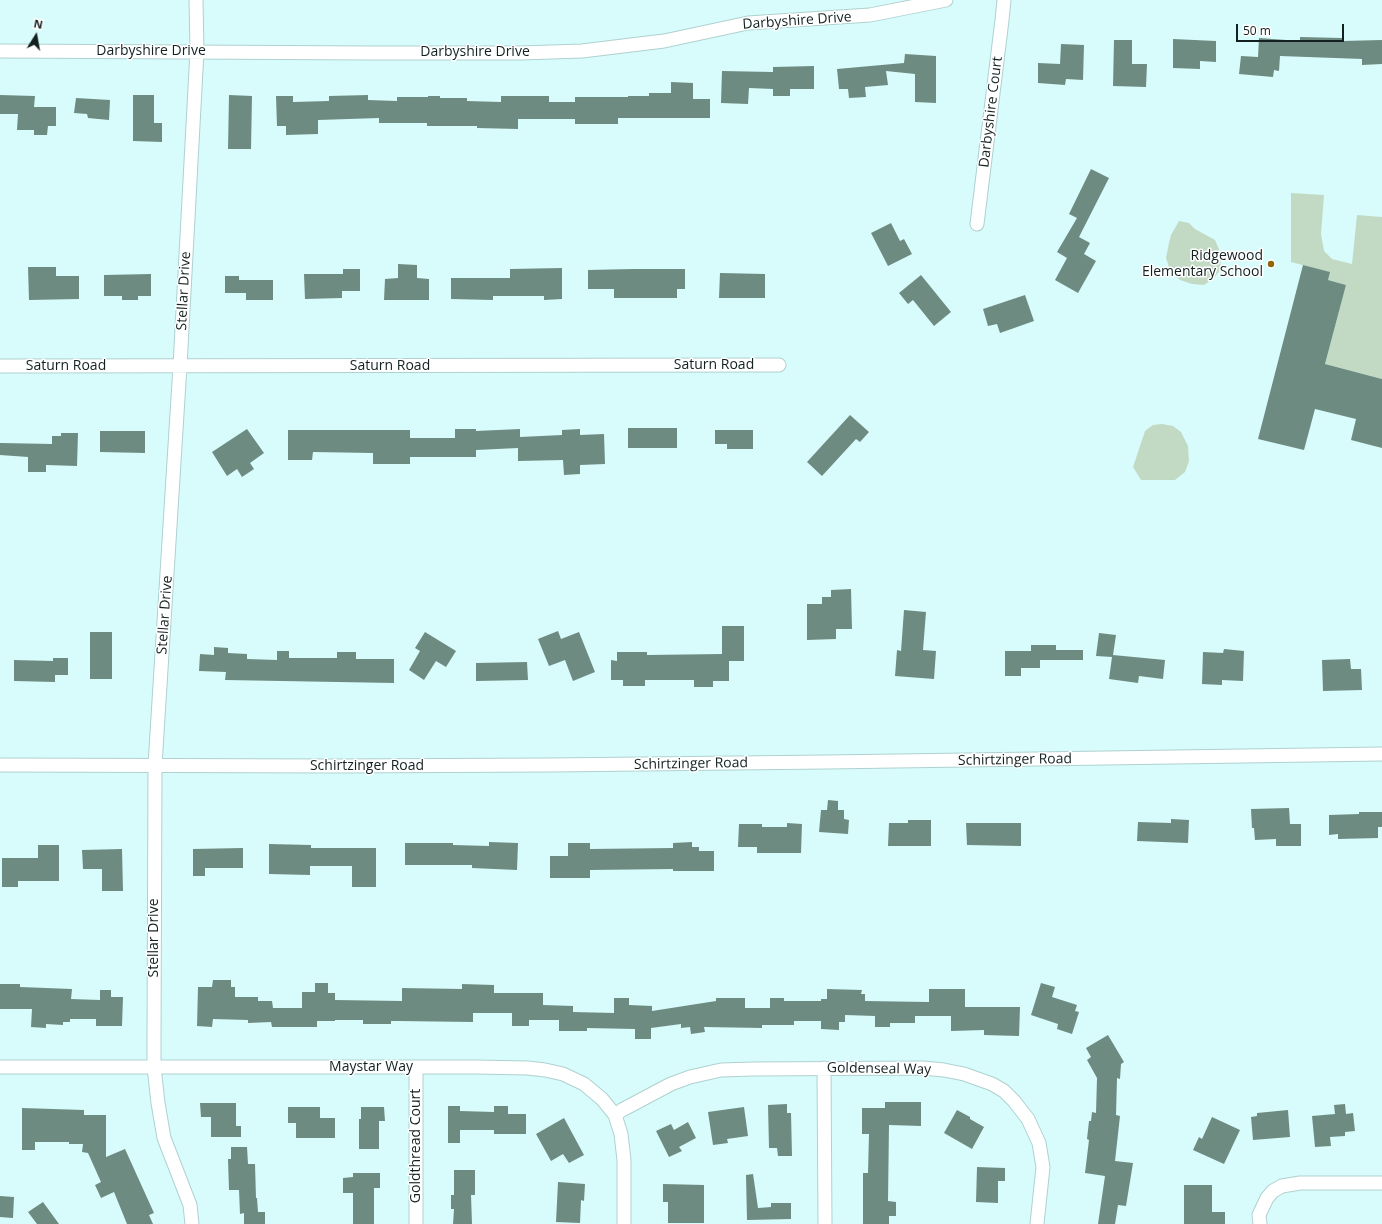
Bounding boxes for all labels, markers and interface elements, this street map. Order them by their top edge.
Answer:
street label: Darbyshire Drive [742,9,852,33]
north arrow [16,16,56,56]
text: N [33,16,44,32]
scale bar [1238,16,1346,42]
text: 50 m [1243,22,1271,39]
street label: Darbyshire Drive [96,43,206,59]
street label: Darbyshire Drive [420,44,530,60]
street label: Darbyshire Court [976,55,1006,169]
place label: Ridgewood Elementary School [1142,248,1263,280]
street label: Stellar Drive [174,251,194,331]
marker: Ridgewood Elementary School [1266,259,1276,269]
street label: Saturn Road [674,357,754,373]
street label: Saturn Road [26,358,106,374]
street label: Saturn Road [350,358,430,374]
street label: Stellar Drive [154,575,176,655]
street label: Schirtzinger Road [958,751,1072,769]
street label: Schirtzinger Road [634,755,748,773]
street label: Schirtzinger Road [310,758,424,774]
street label: Stellar Drive [146,898,162,978]
street label: Maystar Way [329,1059,413,1075]
street label: Goldenseal Way [827,1060,931,1078]
street label: Goldthread Court [408,1089,424,1203]

